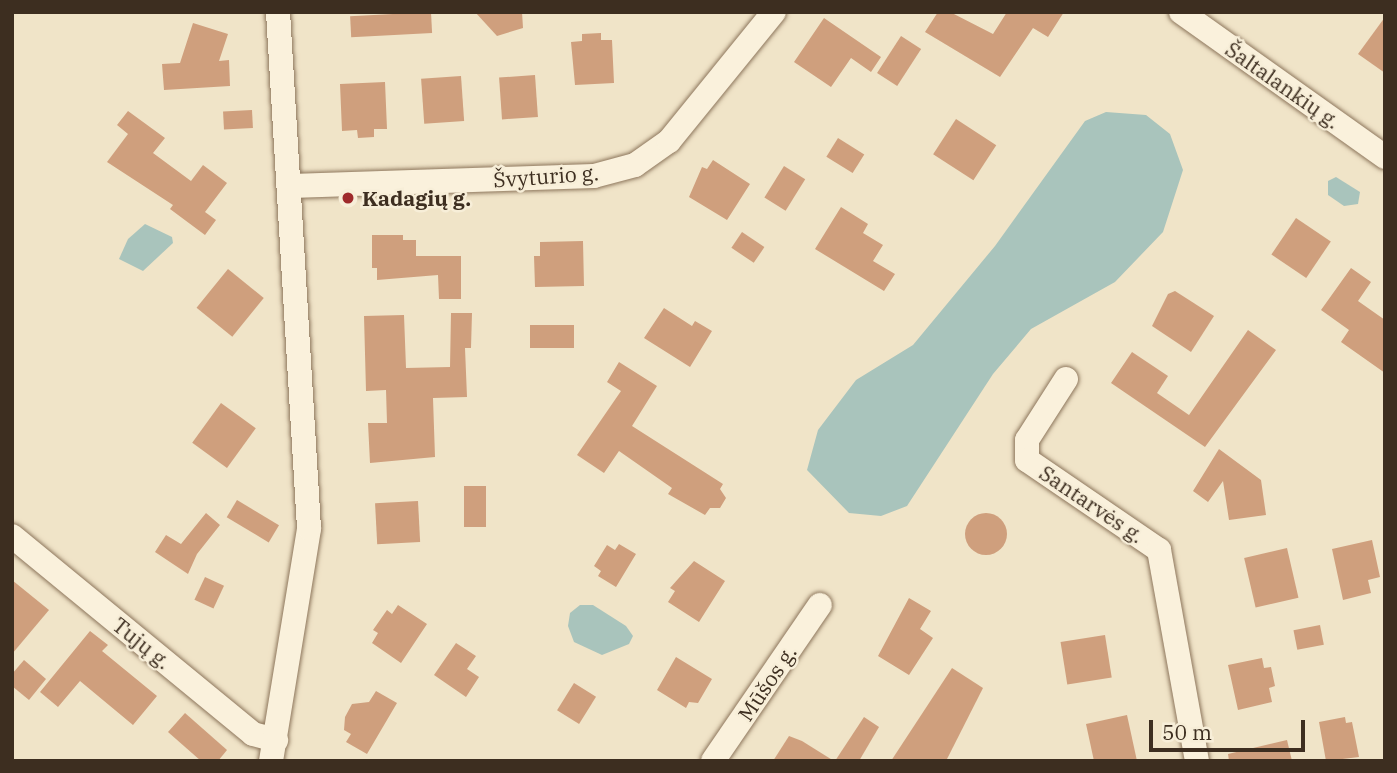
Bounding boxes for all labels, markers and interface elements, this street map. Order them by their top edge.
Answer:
street label: Šaltalankių g. [1221,36,1345,134]
street label: Švyturio g. [492,160,600,192]
place label: Kadagių g. [362,185,471,211]
marker: Kadagių g. [340,190,356,206]
street label: Santarvės g. [1035,460,1149,548]
street label: Tujų g. [108,612,176,674]
street label: Mūšos g. [733,640,801,726]
scale bar [1152,706,1308,750]
text: 50 m [1162,718,1212,746]

